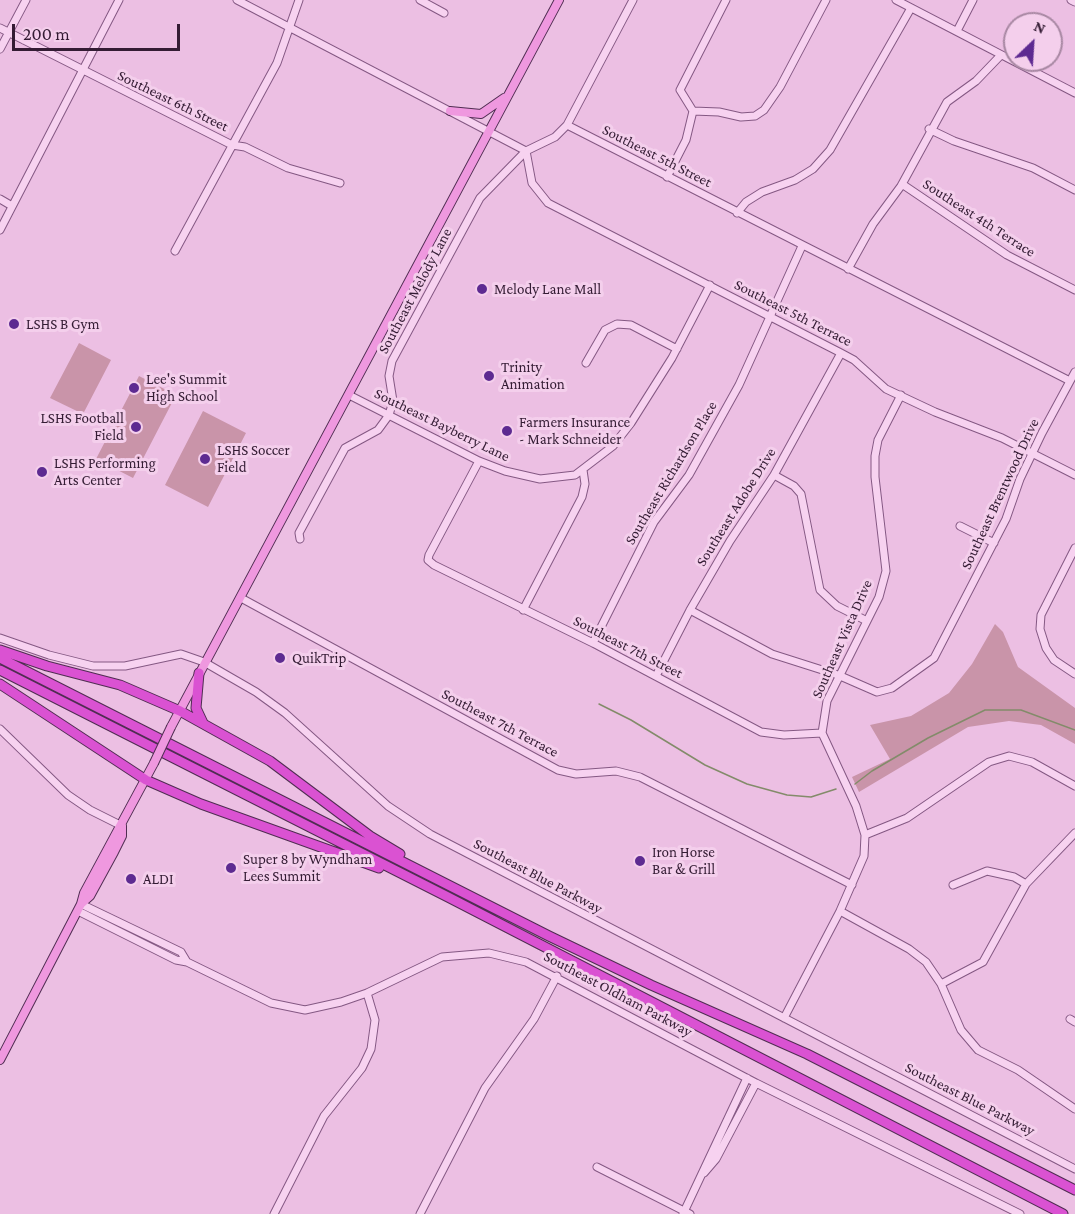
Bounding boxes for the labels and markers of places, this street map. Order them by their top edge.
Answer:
place label: Melody Lane Mall [494,280,601,298]
marker: Melody Lane Mall [475,282,489,296]
place label: LSHS B Gym [26,315,99,333]
marker: LSHS B Gym [7,317,21,331]
place label: Trinity Animation [501,358,565,393]
marker: Trinity Animation [482,369,496,383]
place label: Lee's Summit High School [146,370,227,405]
marker: Lee's Summit High School [127,381,141,395]
place label: LSHS Football Field [40,409,124,444]
place label: Farmers Insurance - Mark Schneider [519,413,630,448]
marker: LSHS Football Field [129,420,143,434]
marker: Farmers Insurance - Mark Schneider [500,424,514,438]
place label: LSHS Soccer Field [217,441,290,476]
marker: LSHS Soccer Field [198,452,212,466]
place label: LSHS Performing Arts Center [54,454,156,489]
marker: LSHS Performing Arts Center [35,465,49,479]
place label: QuikTrip [292,649,346,667]
marker: QuikTrip [273,651,287,665]
place label: Iron Horse Bar & Grill [652,843,715,878]
place label: Super 8 by Wyndham Lees Summit [243,850,372,885]
marker: Iron Horse Bar & Grill [633,854,647,868]
marker: Super 8 by Wyndham Lees Summit [224,861,238,875]
place label: ALDI [143,870,174,888]
marker: ALDI [124,872,138,886]

